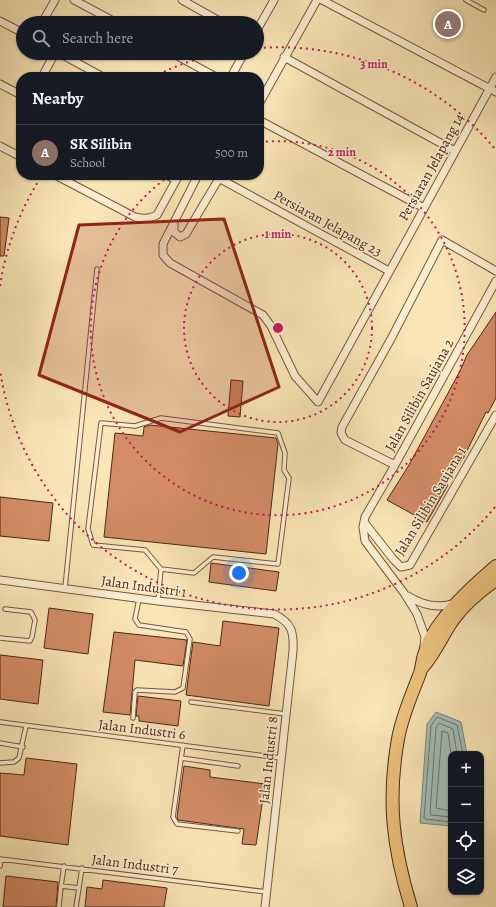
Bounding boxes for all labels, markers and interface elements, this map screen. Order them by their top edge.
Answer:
pin: A [435,9,461,39]
search box [16,16,264,60]
icon: search [30,27,52,49]
text: Search here [62,28,133,48]
text: 3 min [360,56,388,72]
text: Nearby [32,87,83,110]
street label: Persiaran Jelapang 14 [394,110,469,224]
text: SK Silibin [70,134,132,154]
text: A [41,144,49,161]
text: 500 m [215,144,248,161]
text: 2 min [328,144,356,160]
text: School [70,154,105,171]
street label: Persiaran Jelapang 23 [270,186,385,261]
text: 1 min [265,226,292,242]
centre of rings [271,321,285,335]
street label: Jalan Silibin Saujana 2 [381,335,458,455]
street label: Jalan Silibin Saujana 1 [390,443,471,559]
your location [229,563,249,583]
street label: Jalan Industri 1 [100,571,188,602]
street label: Jalan Industri 6 [97,715,187,744]
street label: Jalan Industri 8 [254,715,283,805]
map controls [448,751,484,895]
button: + [448,751,484,787]
button: − [448,787,484,823]
button: locate [448,823,484,859]
street label: Jalan Industri 7 [91,850,179,879]
button: layers [448,859,484,895]

